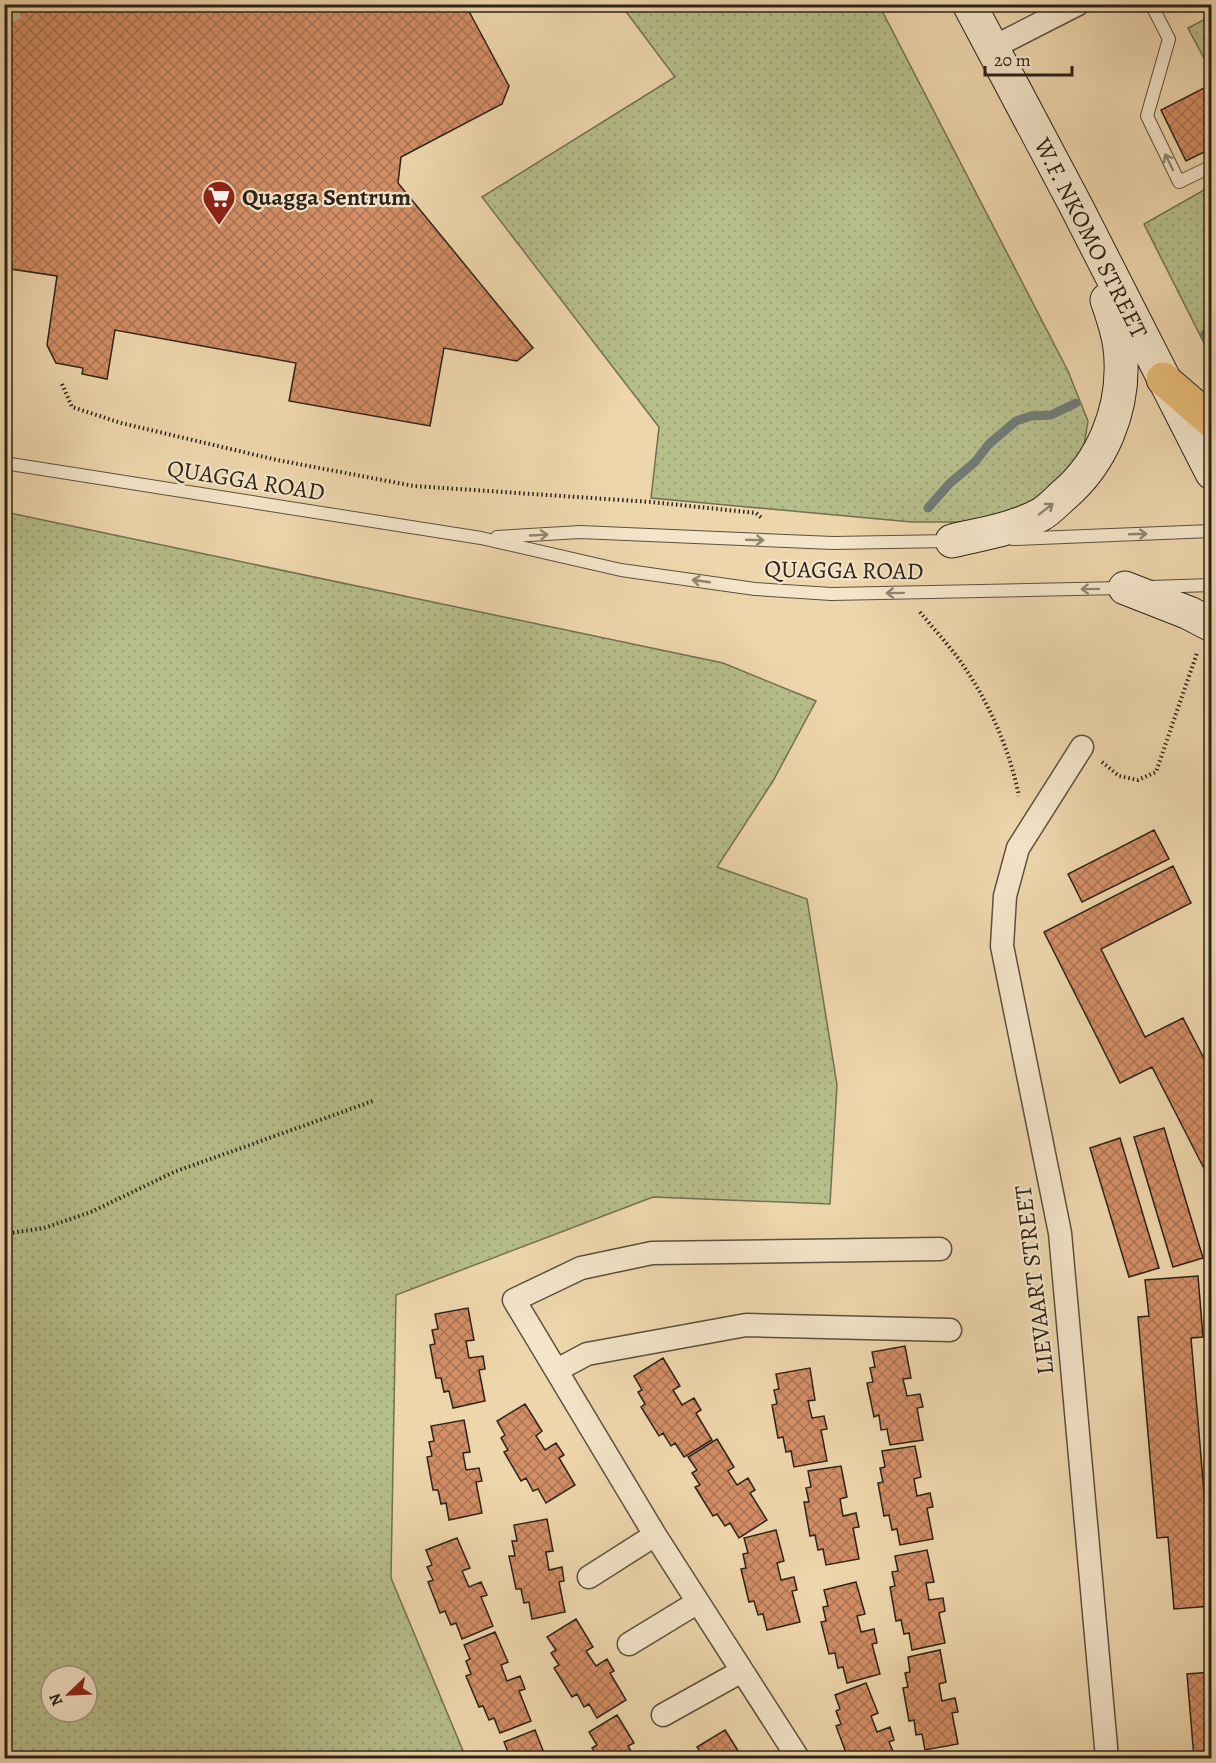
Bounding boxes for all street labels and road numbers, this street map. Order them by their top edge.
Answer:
street label: W.F. NKOMO STREET [1026,131,1155,344]
street label: QUAGGA ROAD [165,452,327,508]
street label: QUAGGA ROAD [764,553,924,587]
street label: LIEVAART STREET [1006,1183,1062,1377]

